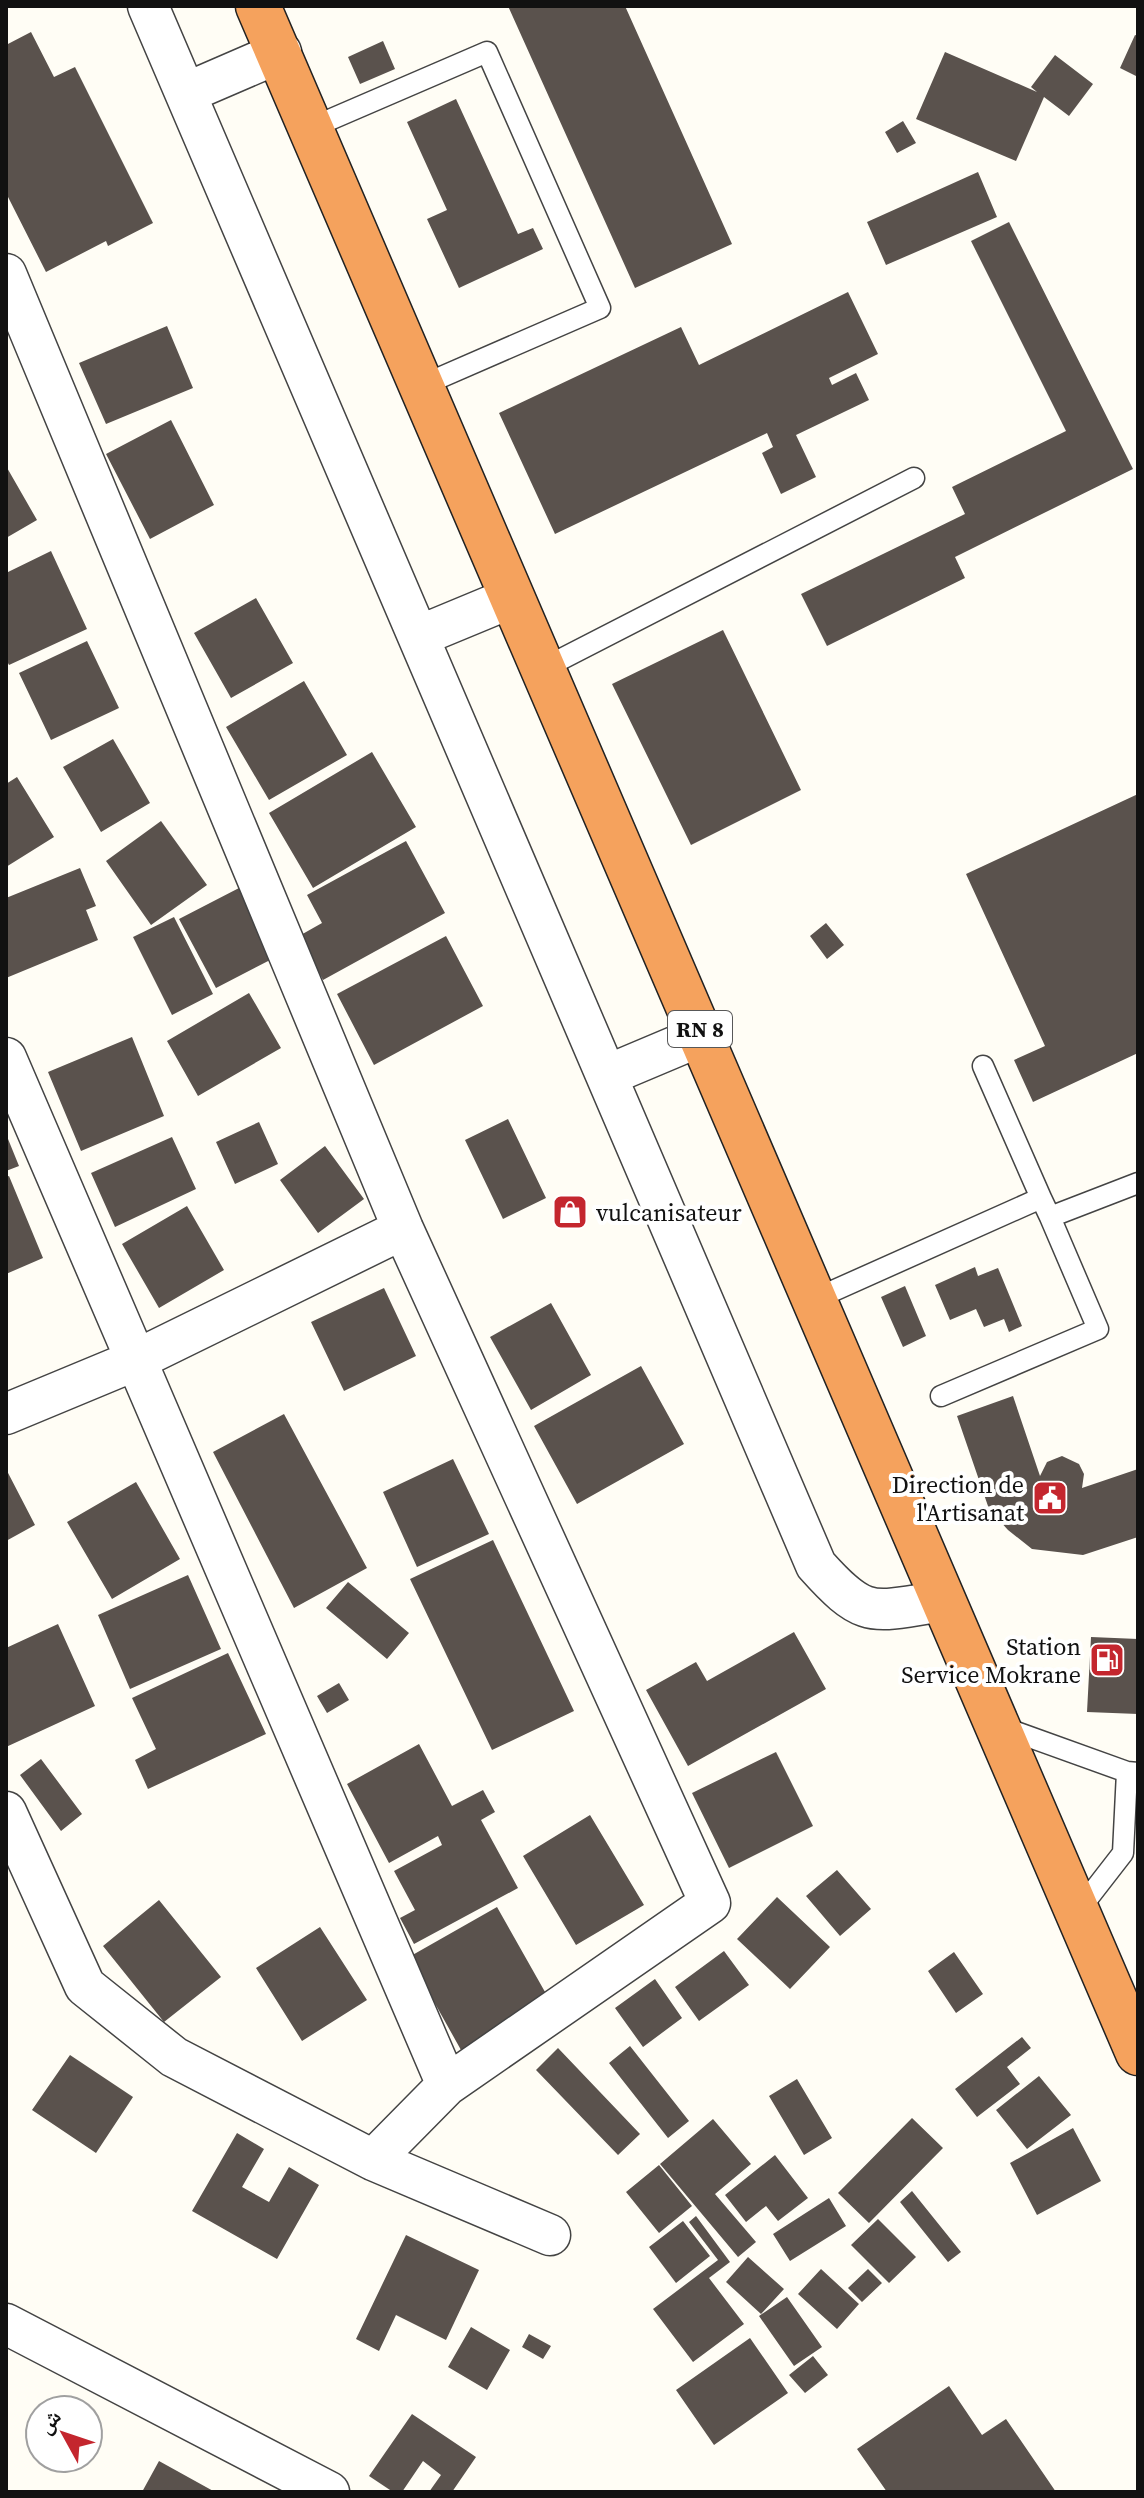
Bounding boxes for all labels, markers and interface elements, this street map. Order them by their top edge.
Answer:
road number: RN 8 [668,1011,732,1047]
shop icon: vulcanisateur [551,1193,589,1231]
place label: vulcanisateur [596,1196,742,1229]
place label: Direction de l'Artisanat [892,1468,1024,1529]
public building icon: Direction de l'Artisanat [1031,1479,1069,1517]
place label: Station Service Mokrane [901,1630,1081,1691]
fuel station icon: Station Service Mokrane [1088,1641,1126,1679]
north arrow [24,2394,104,2474]
text: ش [30,2403,68,2440]

